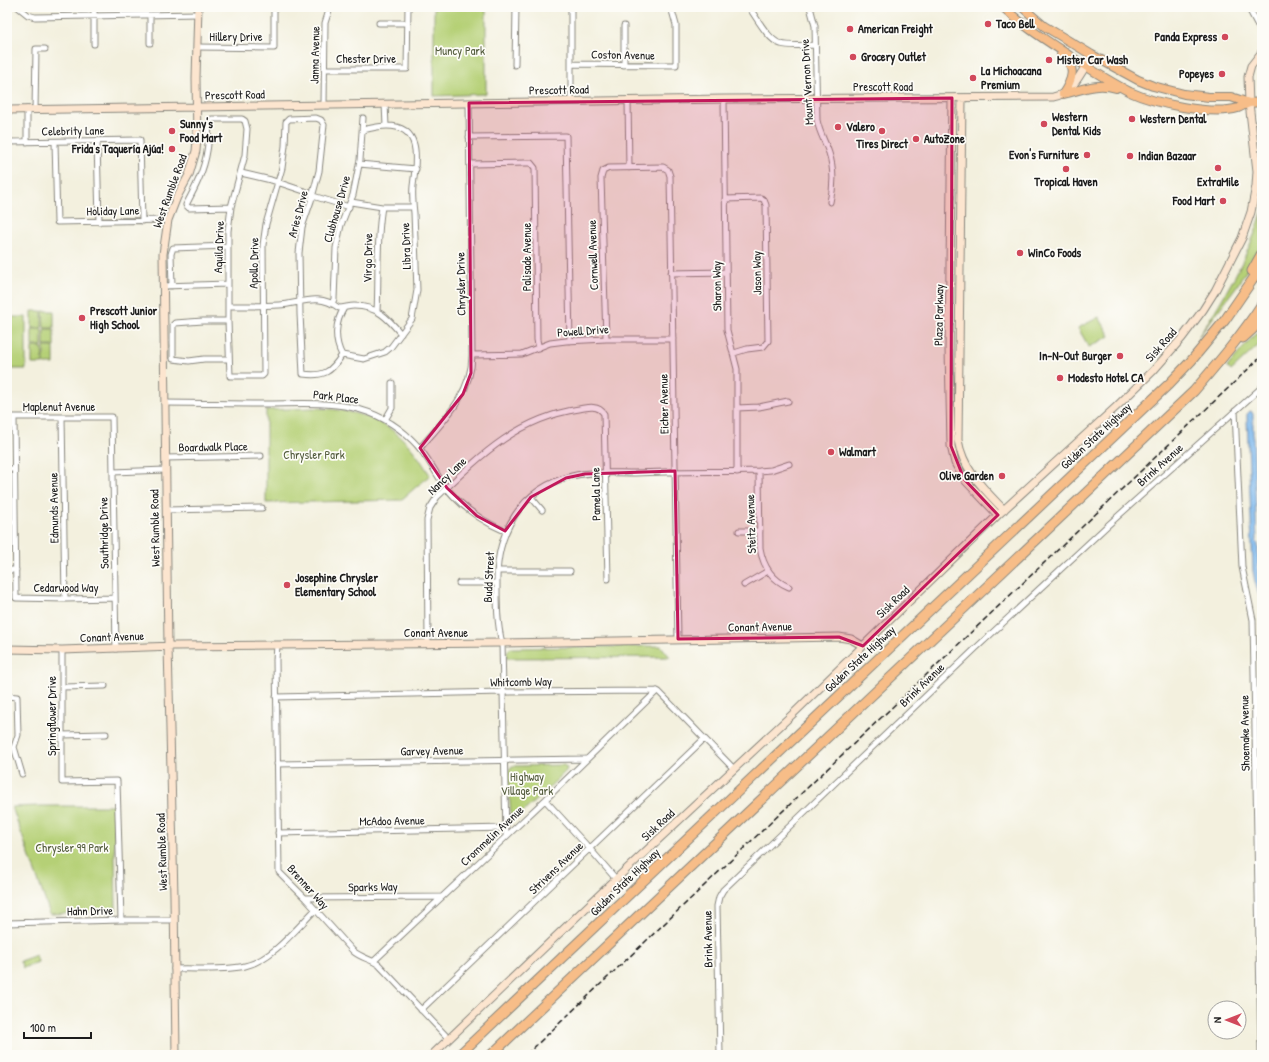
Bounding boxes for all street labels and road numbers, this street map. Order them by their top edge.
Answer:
street label: Janna Avenue [305,26,324,84]
street label: Hillery Drive [209,28,263,45]
street label: Mount Vernon Drive [796,38,817,126]
street label: Coston Avenue [591,45,655,64]
street label: Chester Drive [336,50,396,67]
street label: Prescott Road [853,78,913,95]
street label: Prescott Road [529,80,589,99]
street label: Prescott Road [205,85,265,104]
street label: Celebrity Lane [41,121,105,140]
street label: West Rumble Road [148,151,191,230]
street label: Clubhouse Drive [319,173,354,244]
street label: Aries Drive [283,188,312,239]
street label: Holiday Lane [86,202,140,219]
street label: Cornwell Avenue [583,219,602,290]
street label: Aquila Drive [209,220,228,273]
street label: Libra Drive [396,222,415,270]
street label: Palisade Avenue [518,223,535,291]
street label: Virgo Drive [359,233,376,283]
street label: Apollo Drive [245,237,262,289]
street label: Jason Way [748,251,765,295]
street label: Chrysler Drive [451,252,470,316]
street label: Sharon Way [708,261,725,311]
street label: Plaza Parkway [929,284,948,346]
street label: Powell Drive [557,320,609,341]
street label: Sisk Road [1141,324,1180,365]
street label: Eicher Avenue [654,374,673,434]
street label: Park Place [312,385,360,408]
street label: Maplenut Avenue [23,398,95,415]
street label: Golden State Highway [1056,398,1135,473]
street label: Boardwalk Place [178,437,248,456]
street label: Brink Avenue [1133,439,1187,490]
street label: Nancy Lane [423,453,470,499]
street label: Pamela Lane [587,467,604,521]
street label: Edmunds Avenue [44,472,63,544]
street label: West Rumble Road [145,489,164,567]
street label: Steitz Avenue [741,494,760,554]
street label: Southridge Drive [94,497,113,569]
street label: Budd Street [479,550,498,603]
street label: Cedarwood Way [33,579,99,596]
street label: Sisk Road [872,581,913,622]
street label: Conant Avenue [728,617,792,636]
street label: Golden State Highway [820,621,899,696]
street label: Conant Avenue [404,624,468,641]
street label: Conant Avenue [80,627,145,646]
street label: Brink Avenue [895,659,948,711]
street label: Whitcomb Way [490,672,552,691]
street label: Springflower Drive [43,676,60,756]
street label: Shoemake Avenue [1235,695,1254,771]
street label: Garvey Avenue [400,741,464,760]
street label: Crommelin Avenue [456,801,527,870]
street label: Sisk Road [637,804,678,845]
street label: McAdoo Avenue [359,811,425,830]
street label: West Rumble Road [152,813,171,891]
street label: Strivens Avenue [525,837,587,898]
street label: Golden State Highway [586,844,663,920]
street label: Brenner Way [283,860,333,913]
street label: Sparks Way [348,878,398,895]
street label: Hahn Drive [67,902,113,919]
street label: Brink Avenue [699,910,716,968]

